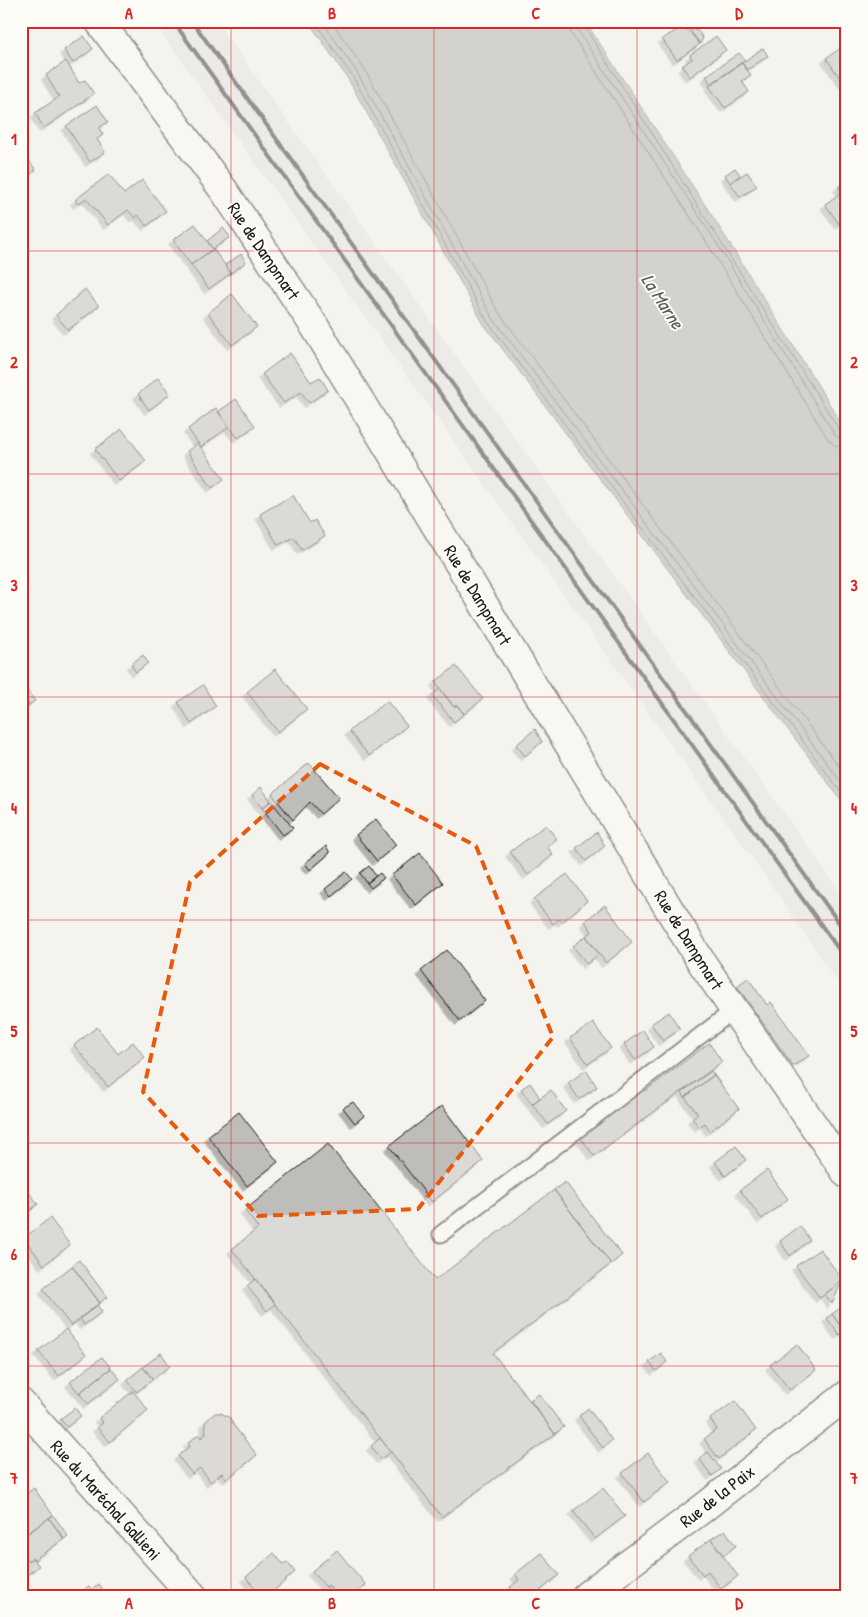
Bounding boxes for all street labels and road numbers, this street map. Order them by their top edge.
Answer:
street label: Rue de Dampmart [222,197,306,305]
street label: Rue de Dampmart [438,540,518,651]
street label: Rue de Dampmart [648,885,730,995]
street label: Rue du Maréchal Gallieni [45,1434,167,1566]
street label: Rue de la Paix [674,1459,760,1533]

